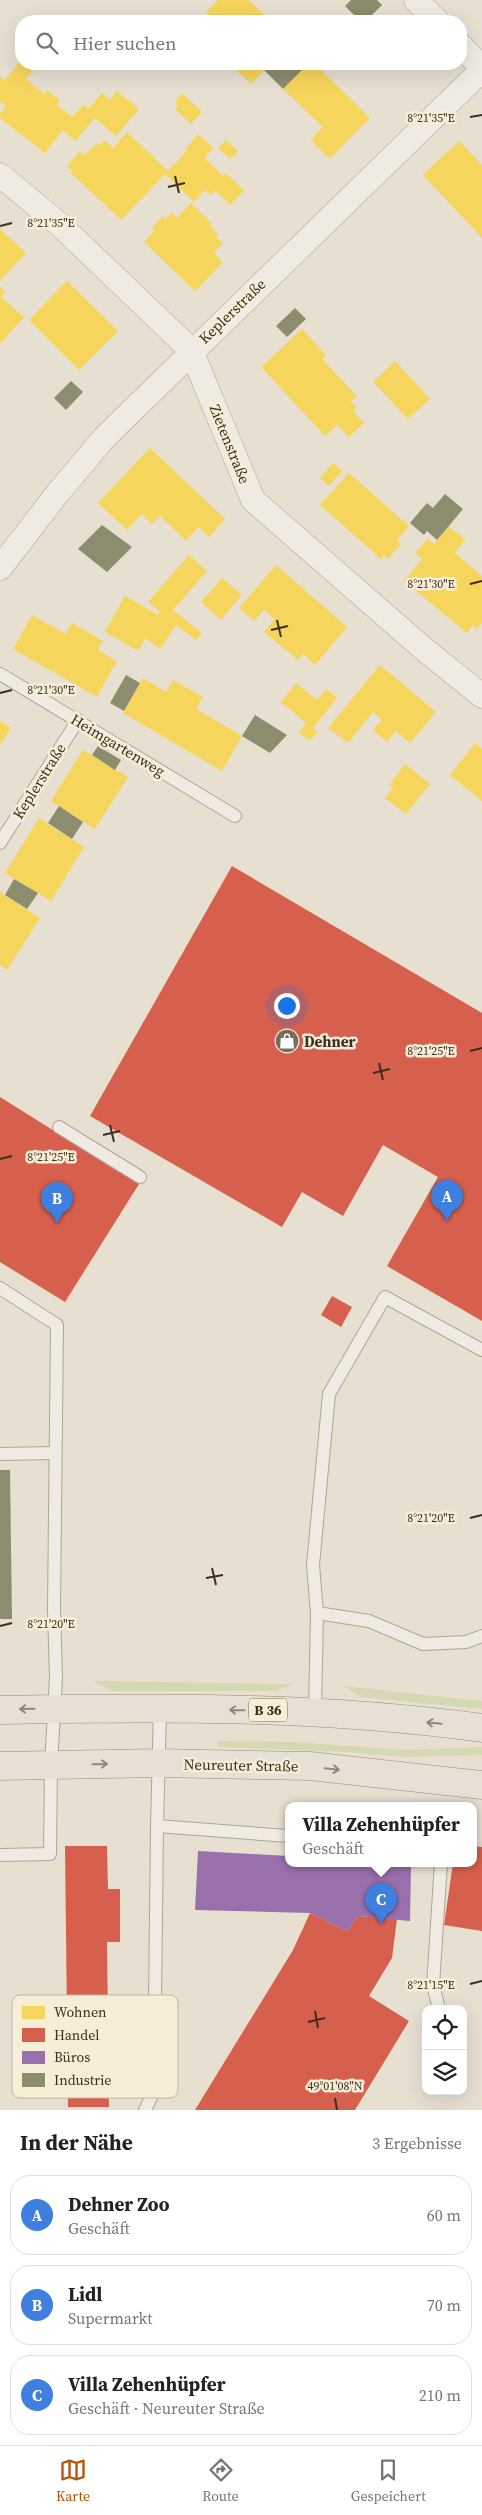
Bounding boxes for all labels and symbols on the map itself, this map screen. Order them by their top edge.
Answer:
text: 8°21'35"E [407,110,455,126]
text: 8°21'35"E [27,215,75,231]
street label: Keplerstraße [194,273,270,348]
street label: Zietenstraße [205,401,256,487]
text: 8°21'30"E [407,576,455,592]
text: 8°21'30"E [27,682,75,698]
street label: Heimgartenweg [67,709,169,782]
street label: Keplerstraße [7,739,71,823]
your location [274,993,300,1019]
shop icon: Dehner [274,1028,300,1054]
place label: Dehner [304,1031,355,1052]
text: 8°21'25"E [407,1043,455,1059]
text: 8°21'25"E [27,1149,75,1165]
pin: A [431,1180,463,1221]
pin: B [41,1182,73,1223]
text: 8°21'20"E [407,1510,455,1526]
text: 8°21'20"E [27,1616,75,1632]
road number: B 36 [249,1698,287,1722]
one-way arrow [19,1705,35,1714]
one-way arrow [229,1705,245,1715]
one-way arrow [426,1718,442,1728]
street label: Neureuter Straße [183,1753,299,1777]
one-way arrow [92,1759,108,1769]
one-way arrow [324,1764,340,1774]
pin: C [365,1883,397,1924]
text: 8°21'15"E [407,1977,455,1993]
legend [12,1995,178,2098]
text: Wohnen [54,2002,107,2022]
text: Handel [54,2025,99,2045]
text: Büros [54,2047,90,2067]
text: Industrie [54,2070,112,2090]
text: 49°01'08"N [307,2078,363,2094]

